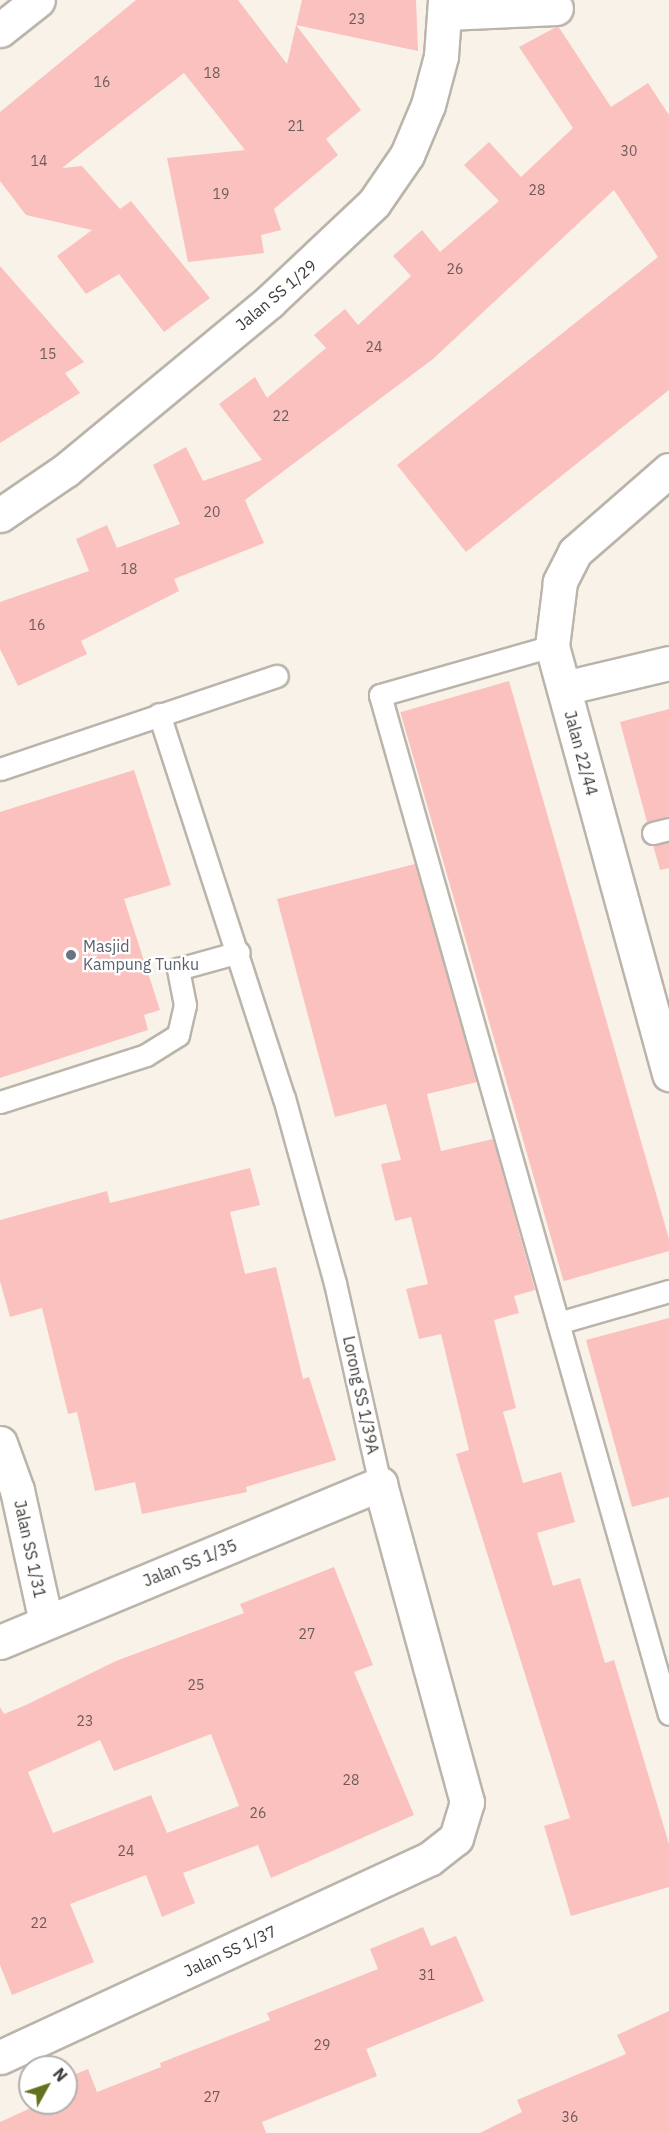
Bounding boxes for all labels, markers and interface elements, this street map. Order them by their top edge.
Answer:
house number: 23 [349,11,365,27]
house number: 18 [204,65,220,81]
house number: 16 [94,74,110,90]
house number: 21 [288,118,304,134]
house number: 30 [621,143,637,159]
house number: 14 [31,153,47,169]
house number: 28 [529,182,545,198]
house number: 19 [213,186,229,202]
street label: Jalan SS 1/29 [232,256,320,334]
house number: 26 [447,261,463,277]
house number: 24 [366,339,382,355]
house number: 15 [40,346,56,362]
house number: 22 [273,408,289,424]
house number: 20 [204,504,220,520]
house number: 18 [121,561,137,577]
house number: 16 [29,617,45,633]
street label: Jalan 22/44 [560,709,602,797]
place label: Masjid Kampung Tunku [83,936,199,974]
marker: Masjid Kampung Tunku [64,948,78,962]
street label: Lorong SS 1/39A [339,1334,383,1456]
street label: Jalan SS 1/31 [10,1498,50,1600]
street label: Jalan SS 1/35 [140,1535,240,1591]
house number: 27 [299,1626,315,1642]
house number: 25 [188,1677,204,1693]
house number: 23 [77,1713,93,1729]
house number: 28 [343,1772,359,1788]
house number: 26 [250,1805,266,1821]
house number: 24 [118,1843,134,1859]
house number: 22 [31,1915,47,1931]
street label: Jalan SS 1/37 [181,1921,279,1981]
house number: 31 [419,1967,435,1983]
house number: 29 [314,2037,330,2053]
north arrow [18,2055,78,2115]
text: N [49,2064,72,2086]
house number: 27 [204,2089,220,2105]
house number: 36 [562,2109,578,2125]

